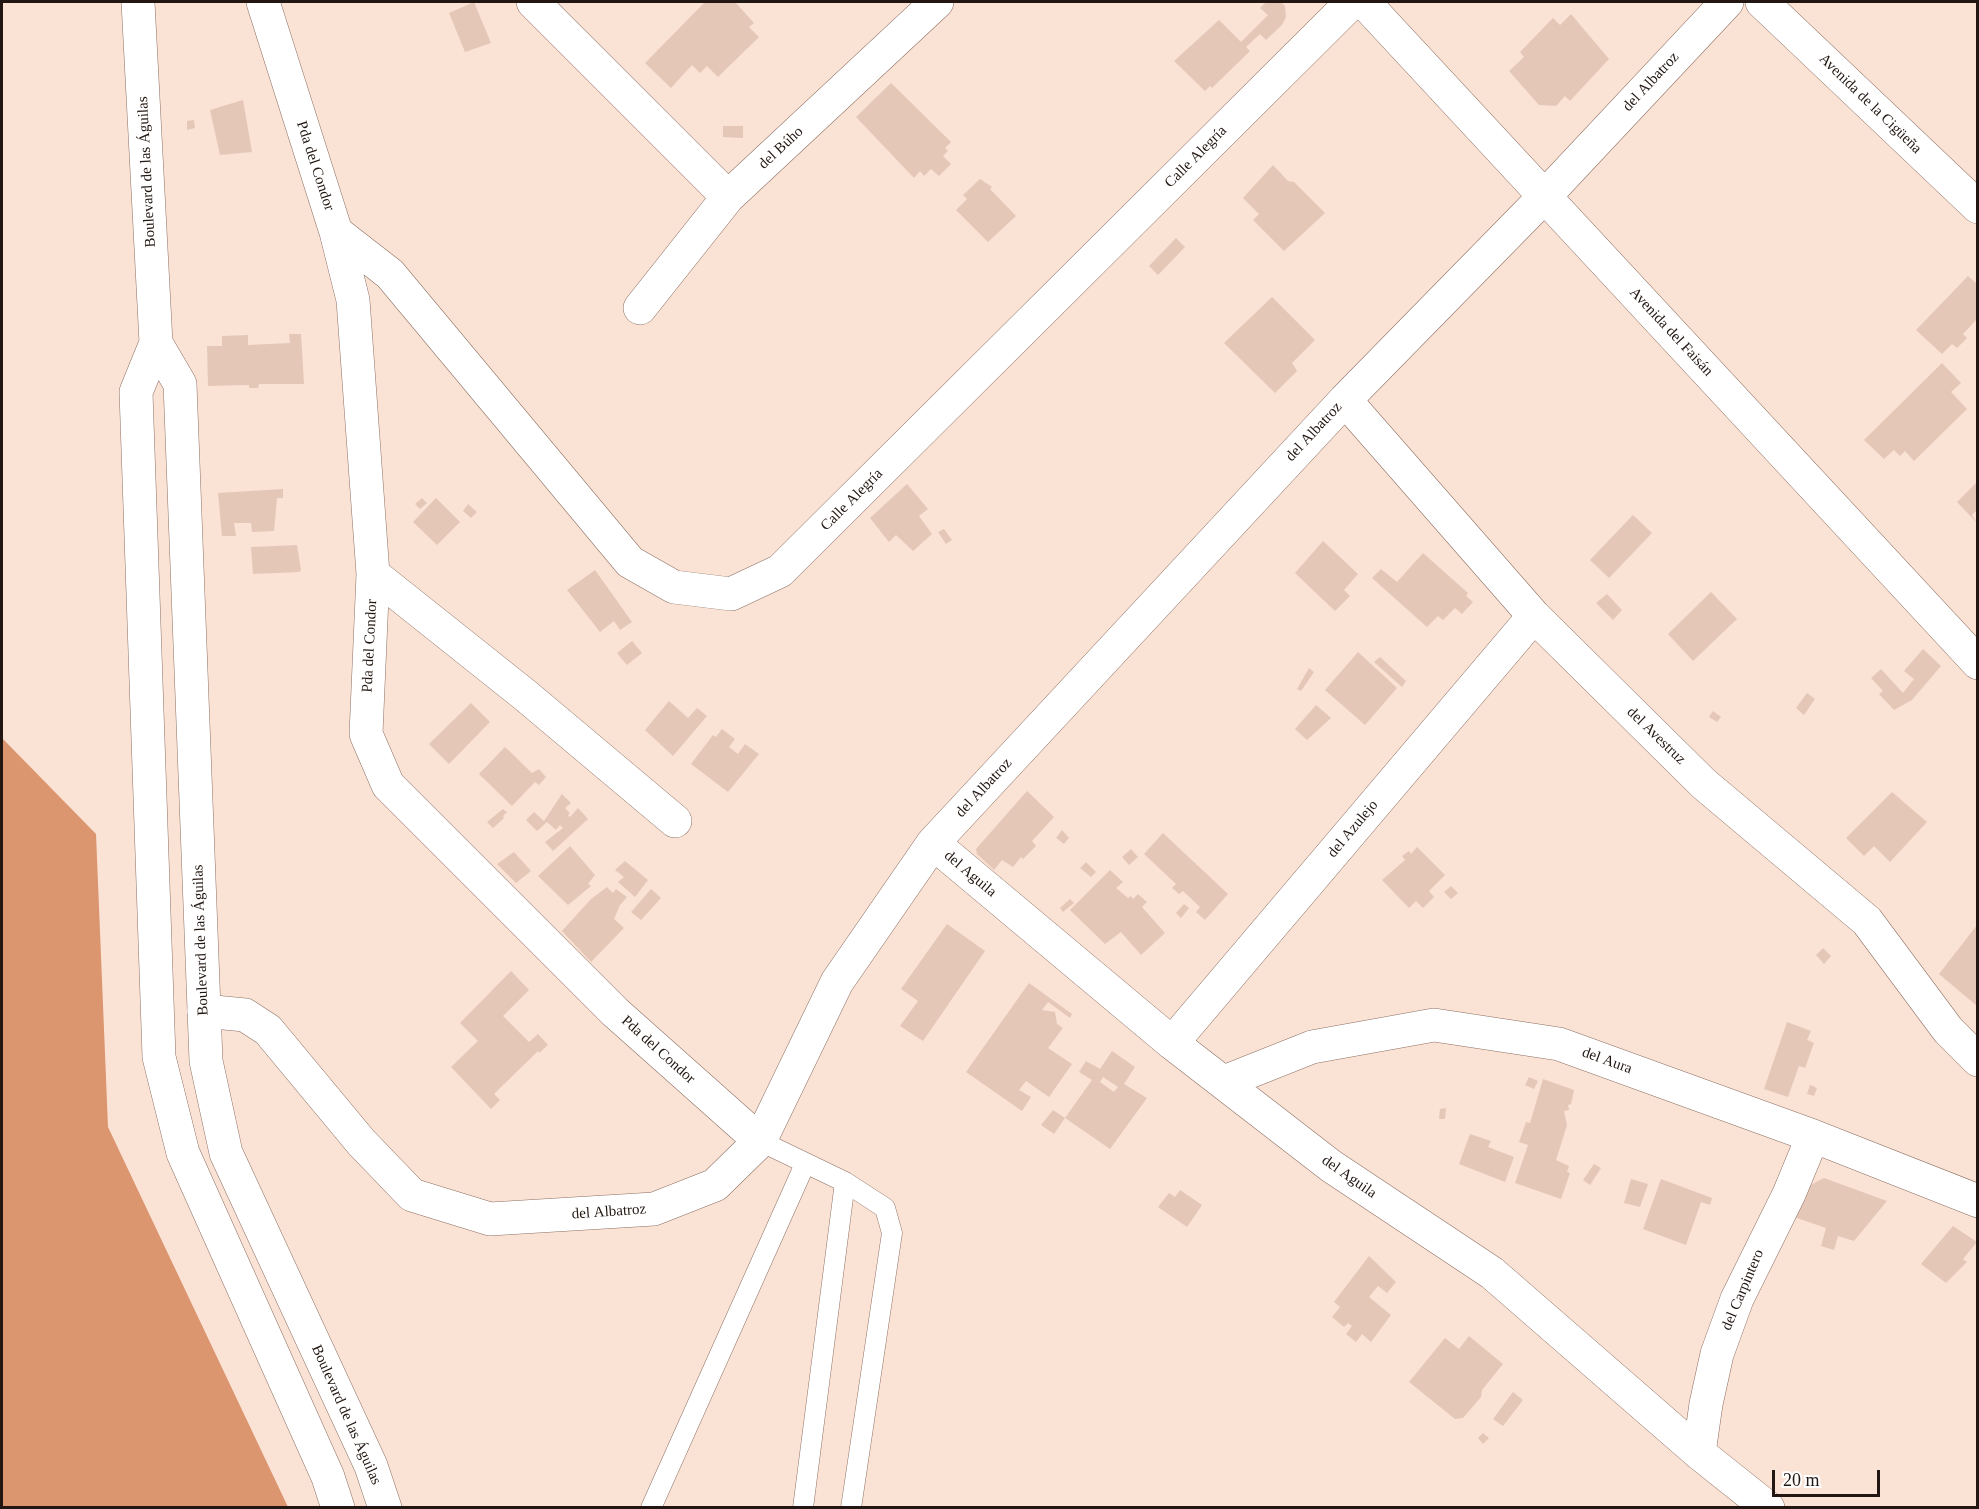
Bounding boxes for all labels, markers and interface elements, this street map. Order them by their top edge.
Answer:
street label: del Albatroz [1619,49,1683,115]
street label: Avenida de la Cigüeña [1815,50,1925,158]
street label: Boulevard de las Águilas [134,96,160,248]
street label: Pda del Condor [292,119,338,213]
street label: Calle Alegría [1161,122,1231,192]
street label: del Búho [755,123,807,173]
street label: Avenida del Faisán [1625,284,1717,380]
street label: del Albatroz [1282,399,1346,465]
street label: Calle Alegría [817,465,887,535]
street label: Pda del Condor [359,599,381,693]
street label: del Avestruz [1623,703,1689,769]
street label: del Albatroz [952,755,1016,821]
street label: del Azulejo [1324,797,1382,861]
street label: del Aguila [940,847,1000,901]
street label: Boulevard de las Águilas [189,864,213,1016]
street label: Pda del Condor [617,1012,699,1088]
street label: del Aura [1579,1044,1635,1078]
street label: del Aguila [1318,1152,1380,1202]
street label: del Albatroz [571,1200,647,1224]
street label: del Carpintero [1718,1247,1768,1333]
street label: Boulevard de las Águilas [307,1342,385,1488]
scale bar [1775,1458,1883,1496]
text: 20 m [1783,1470,1820,1490]

